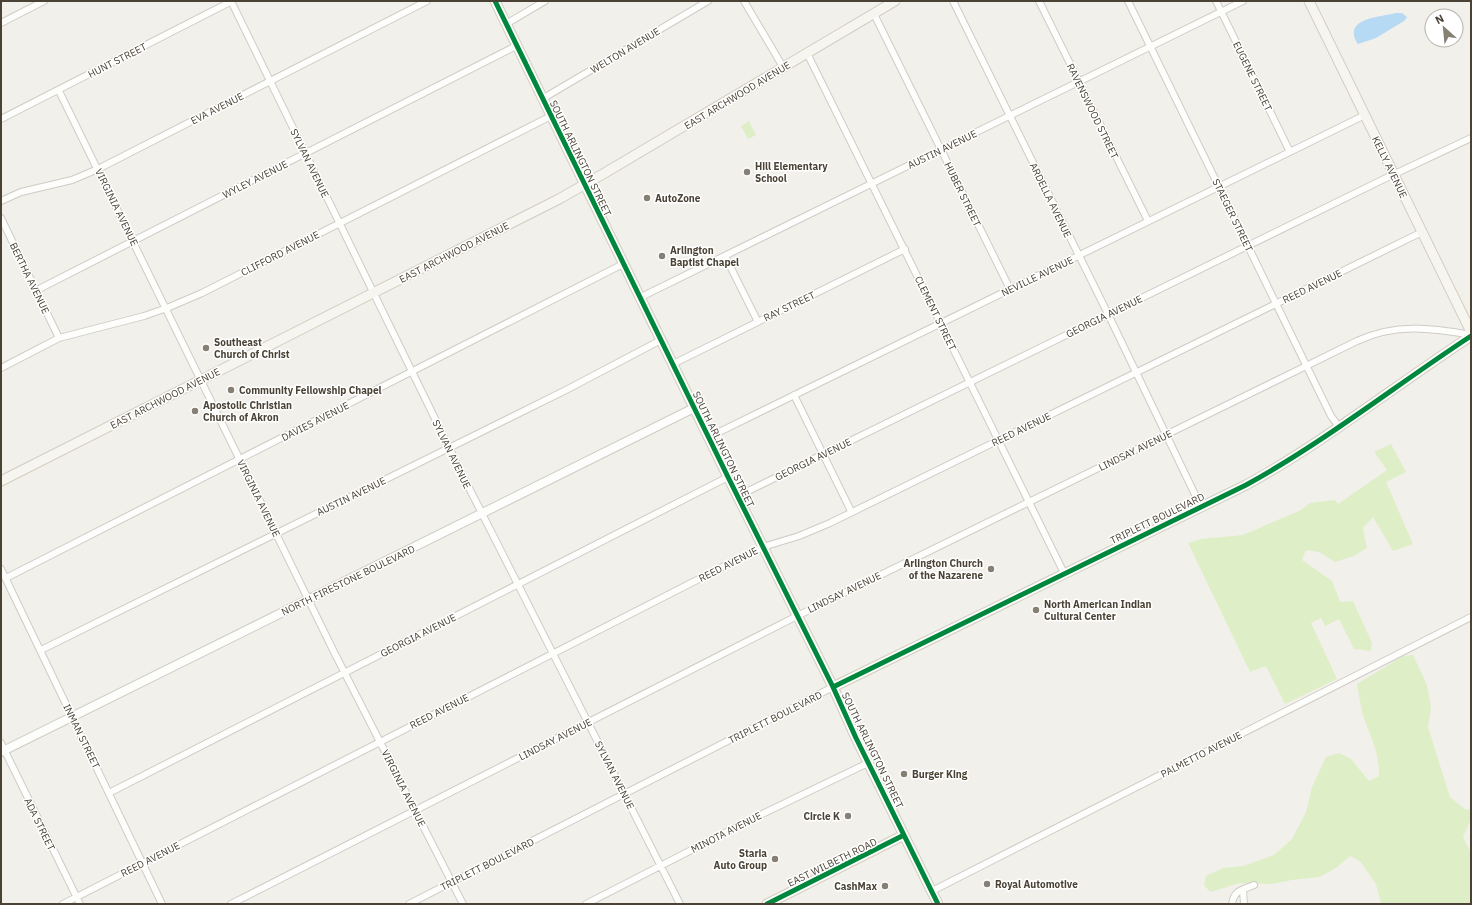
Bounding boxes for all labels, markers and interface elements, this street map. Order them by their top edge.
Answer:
north arrow [1424,8,1464,48]
text: N [1433,11,1446,27]
street label: WELTON AVENUE [588,25,662,76]
street label: EUGENE STREET [1230,39,1275,113]
street label: HUNT STREET [86,40,149,81]
street label: EAST ARCHWOOD AVENUE [682,58,793,132]
street label: RAVENSWOOD STREET [1064,61,1121,161]
street label: EVA AVENUE [189,89,246,127]
street label: SOUTH ARLINGTON STREET [547,98,614,219]
street label: SYLVAN AVENUE [287,127,332,200]
street label: AUSTIN AVENUE [905,127,979,172]
street label: KELLY AVENUE [1369,134,1410,200]
street label: WYLEY AVENUE [220,157,290,201]
place label: Hill Elementary School [755,160,828,185]
street label: HUBER STREET [941,160,984,229]
street label: ARDELLA AVENUE [1027,161,1074,240]
street label: VIRGINIA AVENUE [92,166,141,248]
marker: Hill Elementary School [742,167,752,177]
street label: STAEGER STREET [1209,177,1256,254]
place label: AutoZone [655,192,701,205]
marker: AutoZone [642,193,652,203]
street label: EAST ARCHWOOD AVENUE [397,219,512,286]
street label: CLIFFORD AVENUE [239,228,322,279]
street label: BERTHA AVENUE [7,240,52,316]
place label: Arlington Baptist Chapel [670,244,739,269]
marker: Arlington Baptist Chapel [657,251,667,261]
street label: NEVILLE AVENUE [999,253,1076,300]
street label: REED AVENUE [1280,266,1344,306]
street label: CLEMENT STREET [912,274,959,353]
street label: RAY STREET [761,288,817,325]
street label: GEORGIA AVENUE [1064,292,1145,341]
place label: Southeast Church of Christ [214,336,290,361]
marker: Southeast Church of Christ [201,343,211,353]
street label: EAST ARCHWOOD AVENUE [108,365,223,432]
place label: Community Fellowship Chapel [239,384,382,397]
marker: Community Fellowship Chapel [226,385,236,395]
street label: SOUTH ARLINGTON STREET [690,389,757,510]
place label: Apostolic Christian Church of Akron [203,399,292,424]
street label: DAVIES AVENUE [279,399,351,444]
marker: Apostolic Christian Church of Akron [190,406,200,416]
street label: REED AVENUE [989,409,1053,449]
street label: SYLVAN AVENUE [429,418,474,491]
street label: LINDSAY AVENUE [1096,427,1174,474]
street label: GEORGIA AVENUE [773,435,854,484]
street label: VIRGINIA AVENUE [234,457,283,539]
street label: AUSTIN AVENUE [314,474,388,519]
street label: TRIPLETT BOULEVARD [1108,490,1207,547]
street label: NORTH FIRESTONE BOULEVARD [279,542,417,619]
street label: REED AVENUE [696,544,760,585]
place label: Arlington Church of the Nazarene [903,557,983,582]
marker: Arlington Church of the Nazarene [986,564,996,574]
street label: LINDSAY AVENUE [805,569,883,616]
place label: North American Indian Cultural Center [1044,598,1152,623]
marker: North American Indian Cultural Center [1031,605,1041,615]
street label: GEORGIA AVENUE [378,611,459,660]
street label: TRIPLETT BOULEVARD [726,688,824,747]
street label: SOUTH ARLINGTON STREET [839,690,906,811]
street label: REED AVENUE [407,691,471,732]
street label: INMAN STREET [60,702,103,771]
street label: LINDSAY AVENUE [516,715,594,763]
street label: PALMETTO AVENUE [1158,728,1244,781]
street label: SYLVAN AVENUE [592,739,637,812]
street label: VIRGINIA AVENUE [379,748,429,829]
place label: Burger King [912,768,968,781]
marker: Burger King [899,769,909,779]
street label: ADA STREET [21,796,58,853]
street label: MINOTA AVENUE [689,809,764,856]
place label: Circle K [804,810,840,823]
marker: Circle K [843,811,853,821]
street label: TRIPLETT BOULEVARD [438,835,536,894]
street label: EAST WILBETH ROAD [785,835,879,890]
street label: REED AVENUE [118,839,182,880]
place label: Staria Auto Group [714,847,767,872]
marker: Staria Auto Group [770,854,780,864]
place label: Royal Automotive [995,878,1078,891]
marker: Royal Automotive [982,879,992,889]
place label: CashMax [834,880,877,893]
marker: CashMax [880,881,890,891]

